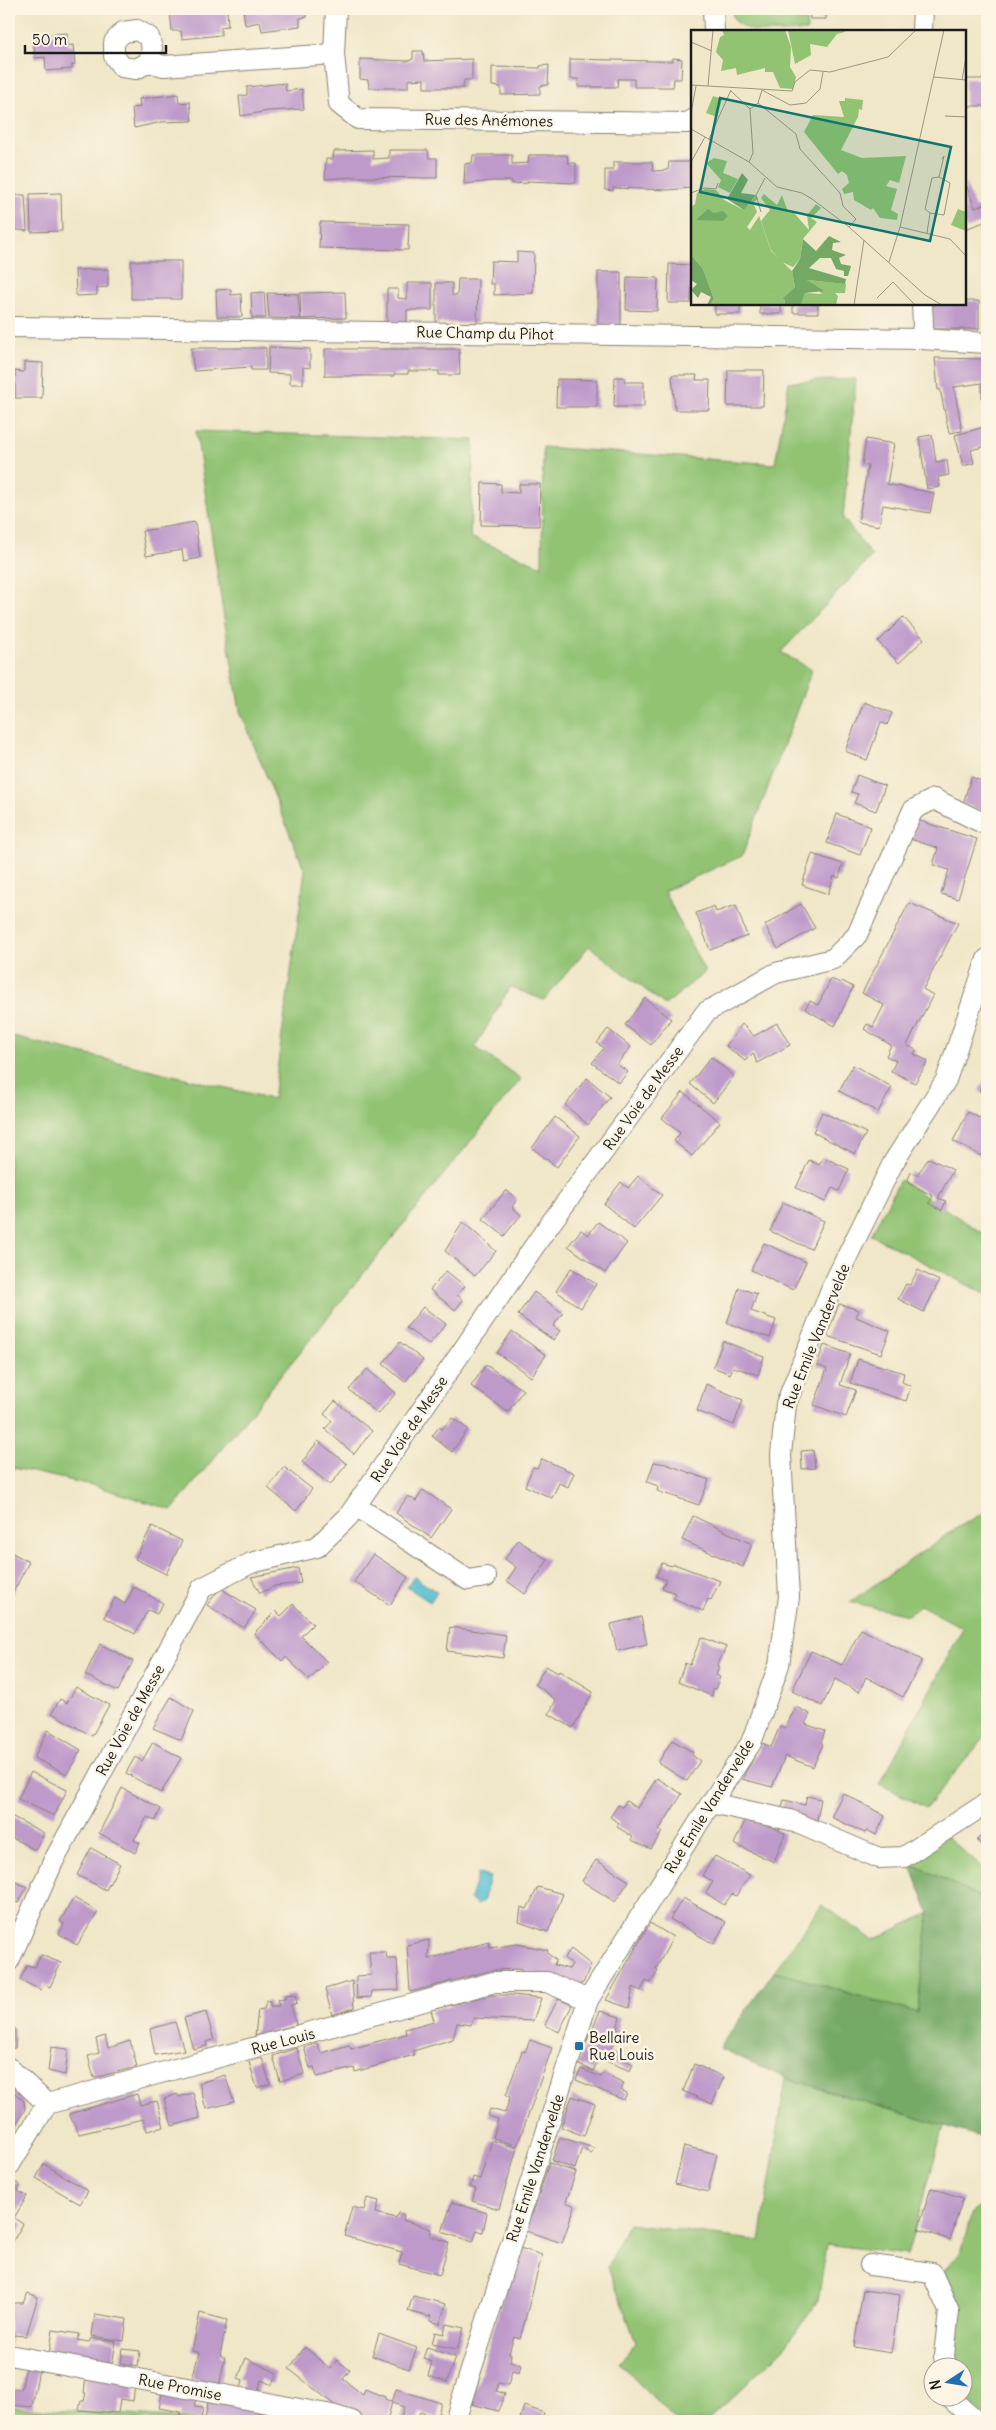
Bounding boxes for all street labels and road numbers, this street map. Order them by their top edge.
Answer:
street label: Rue des Anémones [425,109,554,131]
street label: Rue Champ du Pihot [416,322,554,344]
street label: Rue Voie de Messe [599,1042,687,1154]
street label: Rue Emile Vandervelde [778,1261,854,1411]
street label: Rue Voie de Messe [366,1372,452,1486]
street label: Rue Voie de Messe [92,1661,168,1779]
street label: Rue Emile Vandervelde [660,1735,758,1877]
street label: Rue Louis [249,2023,317,2059]
street label: Rue Emile Vandervelde [502,2092,568,2244]
street label: Rue Promise [137,2370,223,2404]

